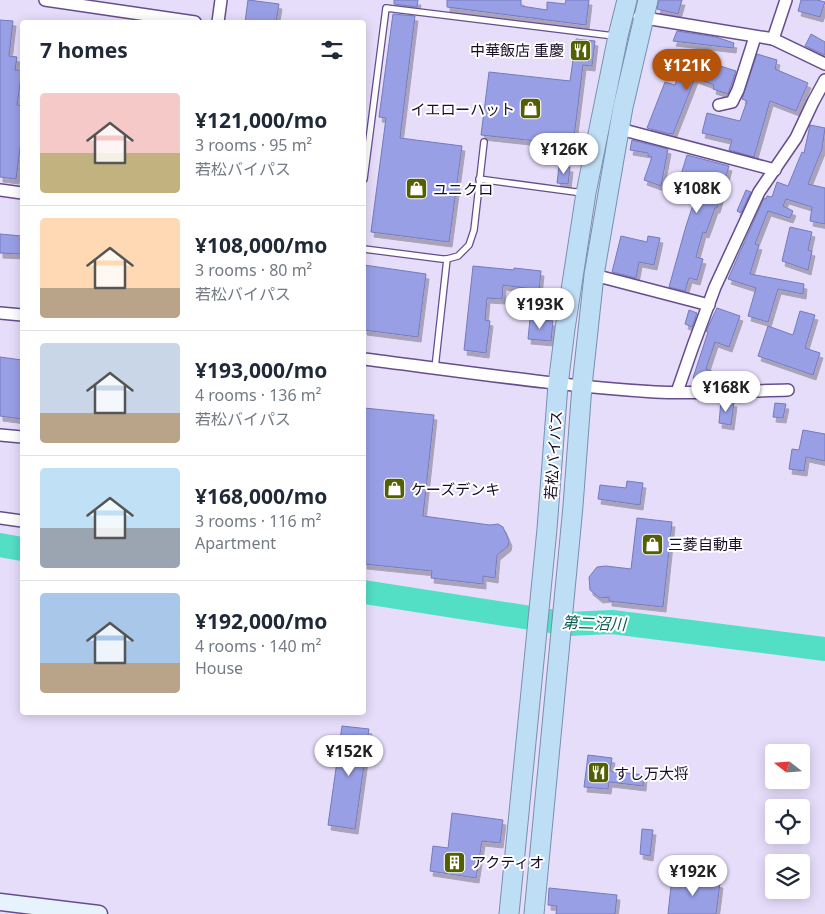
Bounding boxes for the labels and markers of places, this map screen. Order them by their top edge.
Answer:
restaurant icon: 中華飯店 重慶 [568,38,592,62]
place label: 中華飯店 重慶 [470,40,564,60]
pin: ¥121K [652,48,722,91]
shop icon: イエローハット [519,97,543,121]
place label: イエローハット [410,99,515,119]
pin: ¥126K [529,132,599,175]
pin: ¥108K [662,172,732,214]
shop icon: ユニクロ [405,177,429,201]
place label: ユニクロ [433,179,493,199]
pin: ¥193K [505,288,575,330]
pin: ¥168K [691,370,761,413]
shop icon: ケーズデンキ [383,477,407,501]
place label: ケーズデンキ [411,479,500,499]
shop icon: 三菱自動車 [640,532,664,556]
place label: 三菱自動車 [668,534,743,554]
pin: ¥152K [314,734,384,777]
restaurant icon: すし万大将 [586,761,610,785]
place label: すし万大将 [614,763,689,783]
building icon: アクティオ [443,850,467,874]
place label: アクティオ [471,852,544,872]
pin: ¥192K [658,854,728,897]

